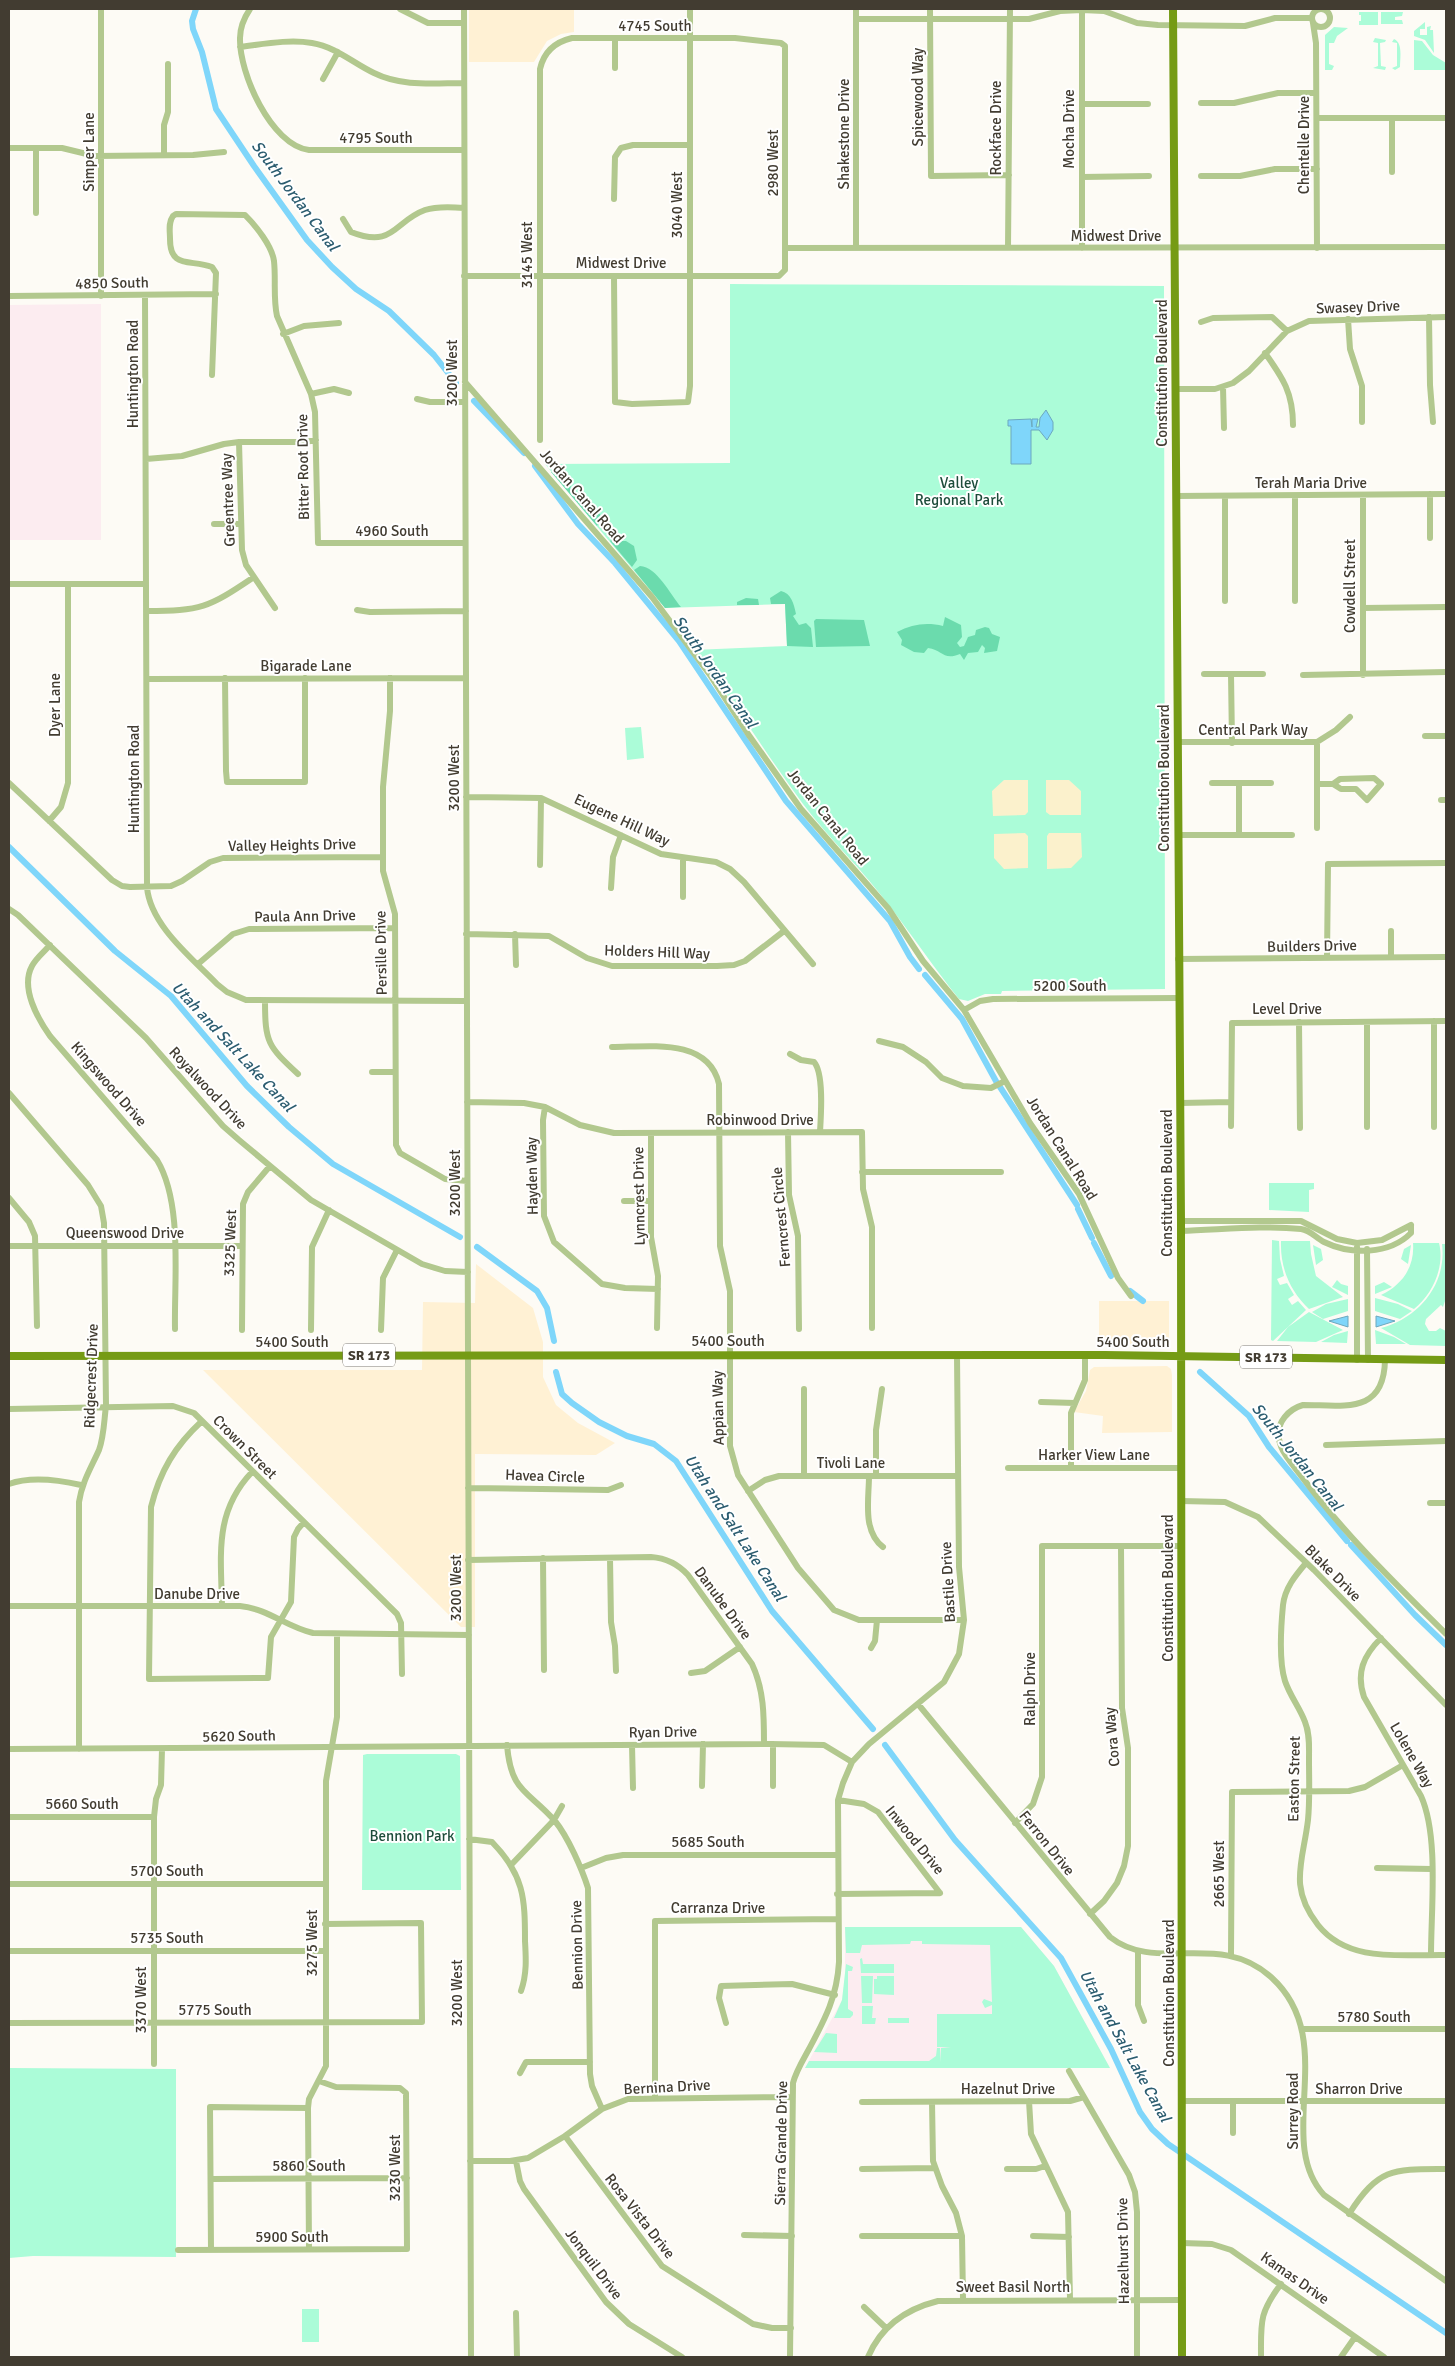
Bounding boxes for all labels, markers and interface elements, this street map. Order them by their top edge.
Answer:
street label: 4745 South [618,17,692,35]
street label: Spicewood Way [909,48,927,146]
street label: Shakestone Drive [835,79,853,189]
street label: Rockface Drive [987,80,1005,176]
street label: Mocha Drive [1060,89,1078,169]
street label: Chentelle Drive [1295,96,1313,194]
street label: Simper Lane [80,112,98,192]
street label: 4795 South [339,129,413,147]
street label: 2980 West [764,129,782,197]
water label: South Jordan Canal [247,137,344,256]
street label: 3040 West [668,171,686,239]
street label: 3145 West [518,221,536,289]
street label: Midwest Drive [1071,227,1161,245]
street label: Midwest Drive [576,254,666,272]
street label: 4850 South [75,273,149,293]
street label: Swasey Drive [1316,297,1400,317]
street label: Constitution Boulevard [1153,299,1171,447]
street label: Huntington Road [124,320,142,428]
street label: 3200 West [443,339,461,407]
street label: Bitter Root Drive [293,414,313,520]
street label: Jordan Canal Road [536,445,628,547]
street label: Greentree Way [217,453,239,547]
park label: Valley Regional Park [915,474,1004,509]
street label: Terah Maria Drive [1255,474,1367,492]
street label: 4960 South [355,522,429,540]
street label: Cowdell Street [1341,539,1359,633]
water label: South Jordan Canal [669,612,762,733]
street label: Bigarade Lane [260,657,352,675]
street label: Dyer Lane [46,673,64,737]
street label: Constitution Boulevard [1155,704,1173,852]
street label: Central Park Way [1198,721,1308,739]
street label: Huntington Road [125,725,143,833]
street label: 3200 West [445,744,463,812]
street label: Jordan Canal Road [784,765,872,869]
street label: Eugene Hill Way [571,790,673,850]
street label: Valley Heights Drive [228,835,356,855]
street label: Paula Ann Drive [254,906,356,926]
street label: Persille Drive [371,911,391,995]
street label: Builders Drive [1267,936,1357,956]
street label: Holders Hill Way [604,941,710,963]
street label: 5200 South [1033,977,1107,995]
water label: Utah and Salt Lake Canal [167,978,299,1117]
street label: Level Drive [1252,1000,1322,1018]
street label: Kingswood Drive [67,1038,151,1130]
street label: Royalwood Drive [165,1043,251,1133]
street label: Jordan Canal Road [1023,1093,1101,1203]
street label: Constitution Boulevard [1158,1109,1176,1257]
street label: Robinwood Drive [706,1111,814,1129]
street label: Hayden Way [522,1137,542,1215]
street label: Lynncrest Drive [629,1146,649,1246]
street label: 3200 West [446,1149,464,1217]
street label: Ferncrest Circle [768,1166,794,1268]
street label: 3325 West [220,1209,240,1277]
street label: Queenswood Drive [66,1224,184,1242]
street label: Ridgecrest Drive [80,1323,102,1429]
street label: 5400 South [691,1332,765,1350]
street label: 5400 South [255,1333,329,1351]
street label: 5400 South [1096,1333,1170,1351]
road number: SR 173 [343,1344,395,1366]
road number: SR 173 [1240,1345,1292,1368]
street label: Appian Way [708,1370,728,1446]
water label: South Jordan Canal [1247,1399,1347,1516]
street label: Crown Street [209,1411,281,1483]
street label: Harker View Lane [1038,1446,1150,1464]
water label: Utah and Salt Lake Canal [680,1451,791,1606]
street label: Tivoli Lane [817,1454,885,1472]
street label: Havea Circle [505,1466,585,1486]
street label: Constitution Boulevard [1159,1514,1177,1662]
street label: Bastile Drive [937,1541,959,1623]
street label: Blake Drive [1301,1541,1365,1605]
street label: 3200 West [447,1554,465,1622]
street label: Danube Drive [690,1563,756,1643]
street label: Danube Drive [154,1585,240,1603]
street label: Ralph Drive [1021,1652,1039,1726]
street label: Cora Way [1100,1706,1124,1768]
street label: Lolene Way [1386,1719,1438,1791]
street label: Ryan Drive [629,1722,697,1742]
street label: 5620 South [202,1726,276,1746]
street label: Easton Street [1284,1736,1304,1822]
street label: 5660 South [45,1795,119,1813]
street label: Inwood Drive [882,1802,948,1878]
street label: Ferron Drive [1015,1807,1079,1879]
park label: Bennion Park [369,1827,455,1845]
street label: 5685 South [671,1833,745,1851]
street label: 2665 West [1210,1840,1228,1908]
street label: 5700 South [130,1862,204,1880]
street label: Carranza Drive [671,1899,765,1917]
street label: Bennion Drive [567,1900,587,1990]
street label: 3275 West [303,1909,321,1977]
street label: Constitution Boulevard [1160,1919,1178,2067]
street label: 5735 South [130,1929,204,1947]
street label: 3200 West [448,1959,466,2027]
street label: 3370 West [132,1966,150,2034]
water label: Utah and Salt Lake Canal [1075,1966,1176,2127]
street label: 5775 South [178,2001,252,2019]
street label: 5780 South [1337,2008,1411,2026]
street label: Surrey Road [1284,2072,1302,2150]
street label: Bernina Drive [623,2076,711,2098]
street label: Sierra Grande Drive [771,2080,791,2206]
street label: Hazelnut Drive [961,2080,1055,2098]
street label: Sharron Drive [1315,2080,1403,2098]
street label: 3230 West [386,2134,404,2202]
street label: 5860 South [272,2157,346,2175]
street label: Rosa Vista Drive [601,2170,679,2262]
street label: Hazelhurst Drive [1113,2198,1133,2304]
street label: Jonquil Drive [561,2225,627,2303]
street label: 5900 South [255,2228,329,2246]
street label: Kamas Drive [1257,2248,1333,2308]
street label: Sweet Basil North [956,2278,1070,2296]

